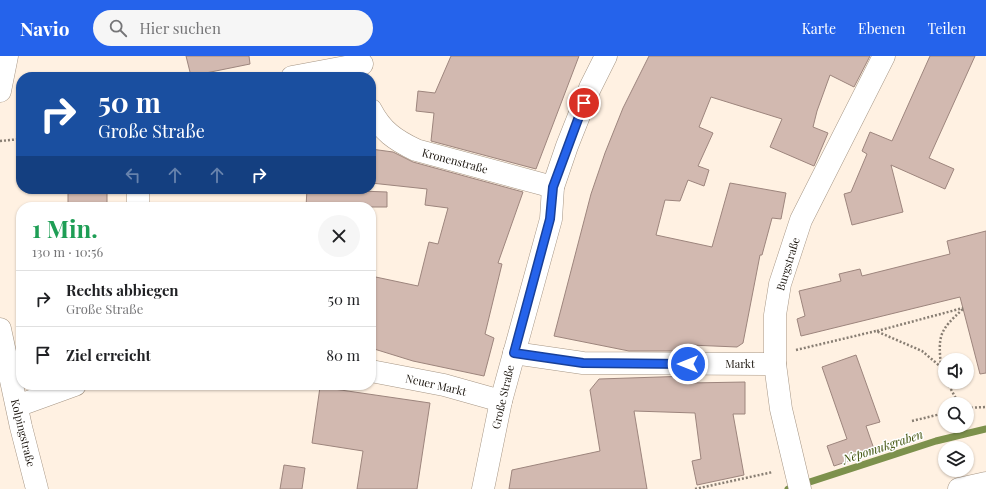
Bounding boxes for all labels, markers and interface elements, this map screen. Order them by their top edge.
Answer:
search box [93,10,373,46]
text: Navio [20,15,69,41]
icon: search [107,17,129,39]
text: Hier suchen [139,18,221,38]
text: Karte [802,19,836,38]
text: Ebenen [858,19,905,38]
text: Teilen [927,19,966,38]
text: 50 m [98,83,161,120]
pin [567,86,601,120]
icon: right [32,88,84,140]
icon: arrive [573,92,595,114]
text: Große Straße [98,119,205,143]
street label: Kronenstraße [420,144,490,177]
icon: left [122,164,144,186]
icon: ahead [164,164,186,186]
icon: ahead [206,164,228,186]
icon: right [248,164,270,186]
text: 1 Min. [32,212,98,244]
button: close [318,215,360,257]
street label: Burgstraße [772,235,803,292]
text: 130 m · 10:56 [32,243,103,260]
text: Rechts abbiegen [66,280,179,300]
icon: right [32,288,54,310]
text: 50 m [328,289,360,309]
text: Große Straße [66,300,143,317]
position arrow [667,343,709,385]
icon: arrive [32,344,54,366]
text: Ziel erreicht [66,345,151,365]
text: 80 m [326,345,360,365]
map controls [938,353,974,477]
button: sound [938,353,974,389]
street label: Markt [725,356,755,371]
street label: Große Straße [488,363,517,430]
street label: Neuer Markt [404,370,468,399]
street label: Kolpingstraße [8,397,39,469]
button: search [938,397,974,433]
water label: Nepomukgraben [840,426,925,467]
button: layers [938,441,974,477]

